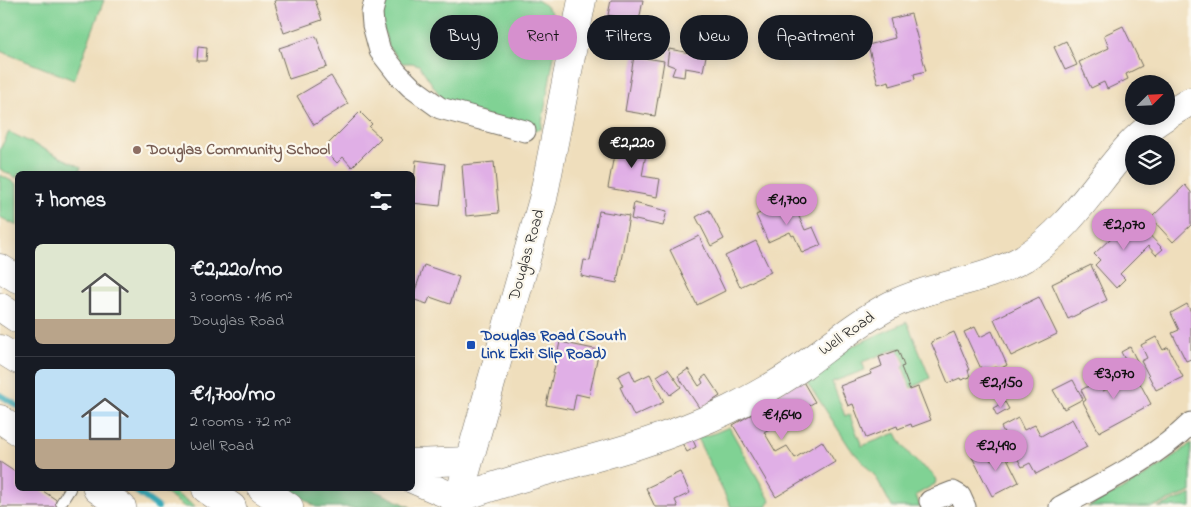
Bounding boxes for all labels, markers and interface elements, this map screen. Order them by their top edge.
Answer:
chip: Buy [430,15,498,60]
chip: Rent [508,15,577,60]
chip: Filters [587,15,670,60]
chip: New [680,15,748,60]
chip: Apartment [758,15,873,60]
north arrow [1125,75,1175,125]
map controls [1125,75,1175,185]
pin: €2,220 [591,126,673,169]
text: €2,220 [610,131,654,155]
button: layers [1125,135,1175,185]
place label: Douglas Community School [146,138,330,163]
marker: Douglas Community School [131,144,143,156]
pin: €1,700 [746,184,828,226]
text: 7 homes [35,186,106,216]
icon: filters [367,187,395,215]
text: €1,700 [767,188,807,212]
street label: Douglas Road [502,207,551,304]
pin: €2,070 [1083,208,1165,251]
text: €2,070 [1103,213,1145,237]
text: €2,220/mo [190,255,282,285]
icon: home [75,264,135,324]
text: 3 rooms · 116 m² [190,285,293,309]
street label: Well Road [814,306,880,362]
text: Douglas Road [190,309,284,333]
place label: Douglas Road (South Link Exit Slip Road) [480,324,627,366]
marker: Douglas Road (South Link Exit Slip Road) [465,339,477,351]
pin: €3,070 [1073,358,1155,400]
text: €3,070 [1094,362,1134,386]
pin: €2,150 [960,366,1042,409]
text: €2,150 [979,371,1023,395]
text: €1,700/mo [190,380,275,410]
icon: home [75,389,135,449]
pin: €1,640 [741,398,823,441]
text: €1,640 [762,403,802,427]
text: 2 rooms · 72 m² [190,410,291,434]
pin: €2,490 [955,430,1037,472]
text: Well Road [190,434,254,458]
text: €2,490 [976,434,1016,458]

